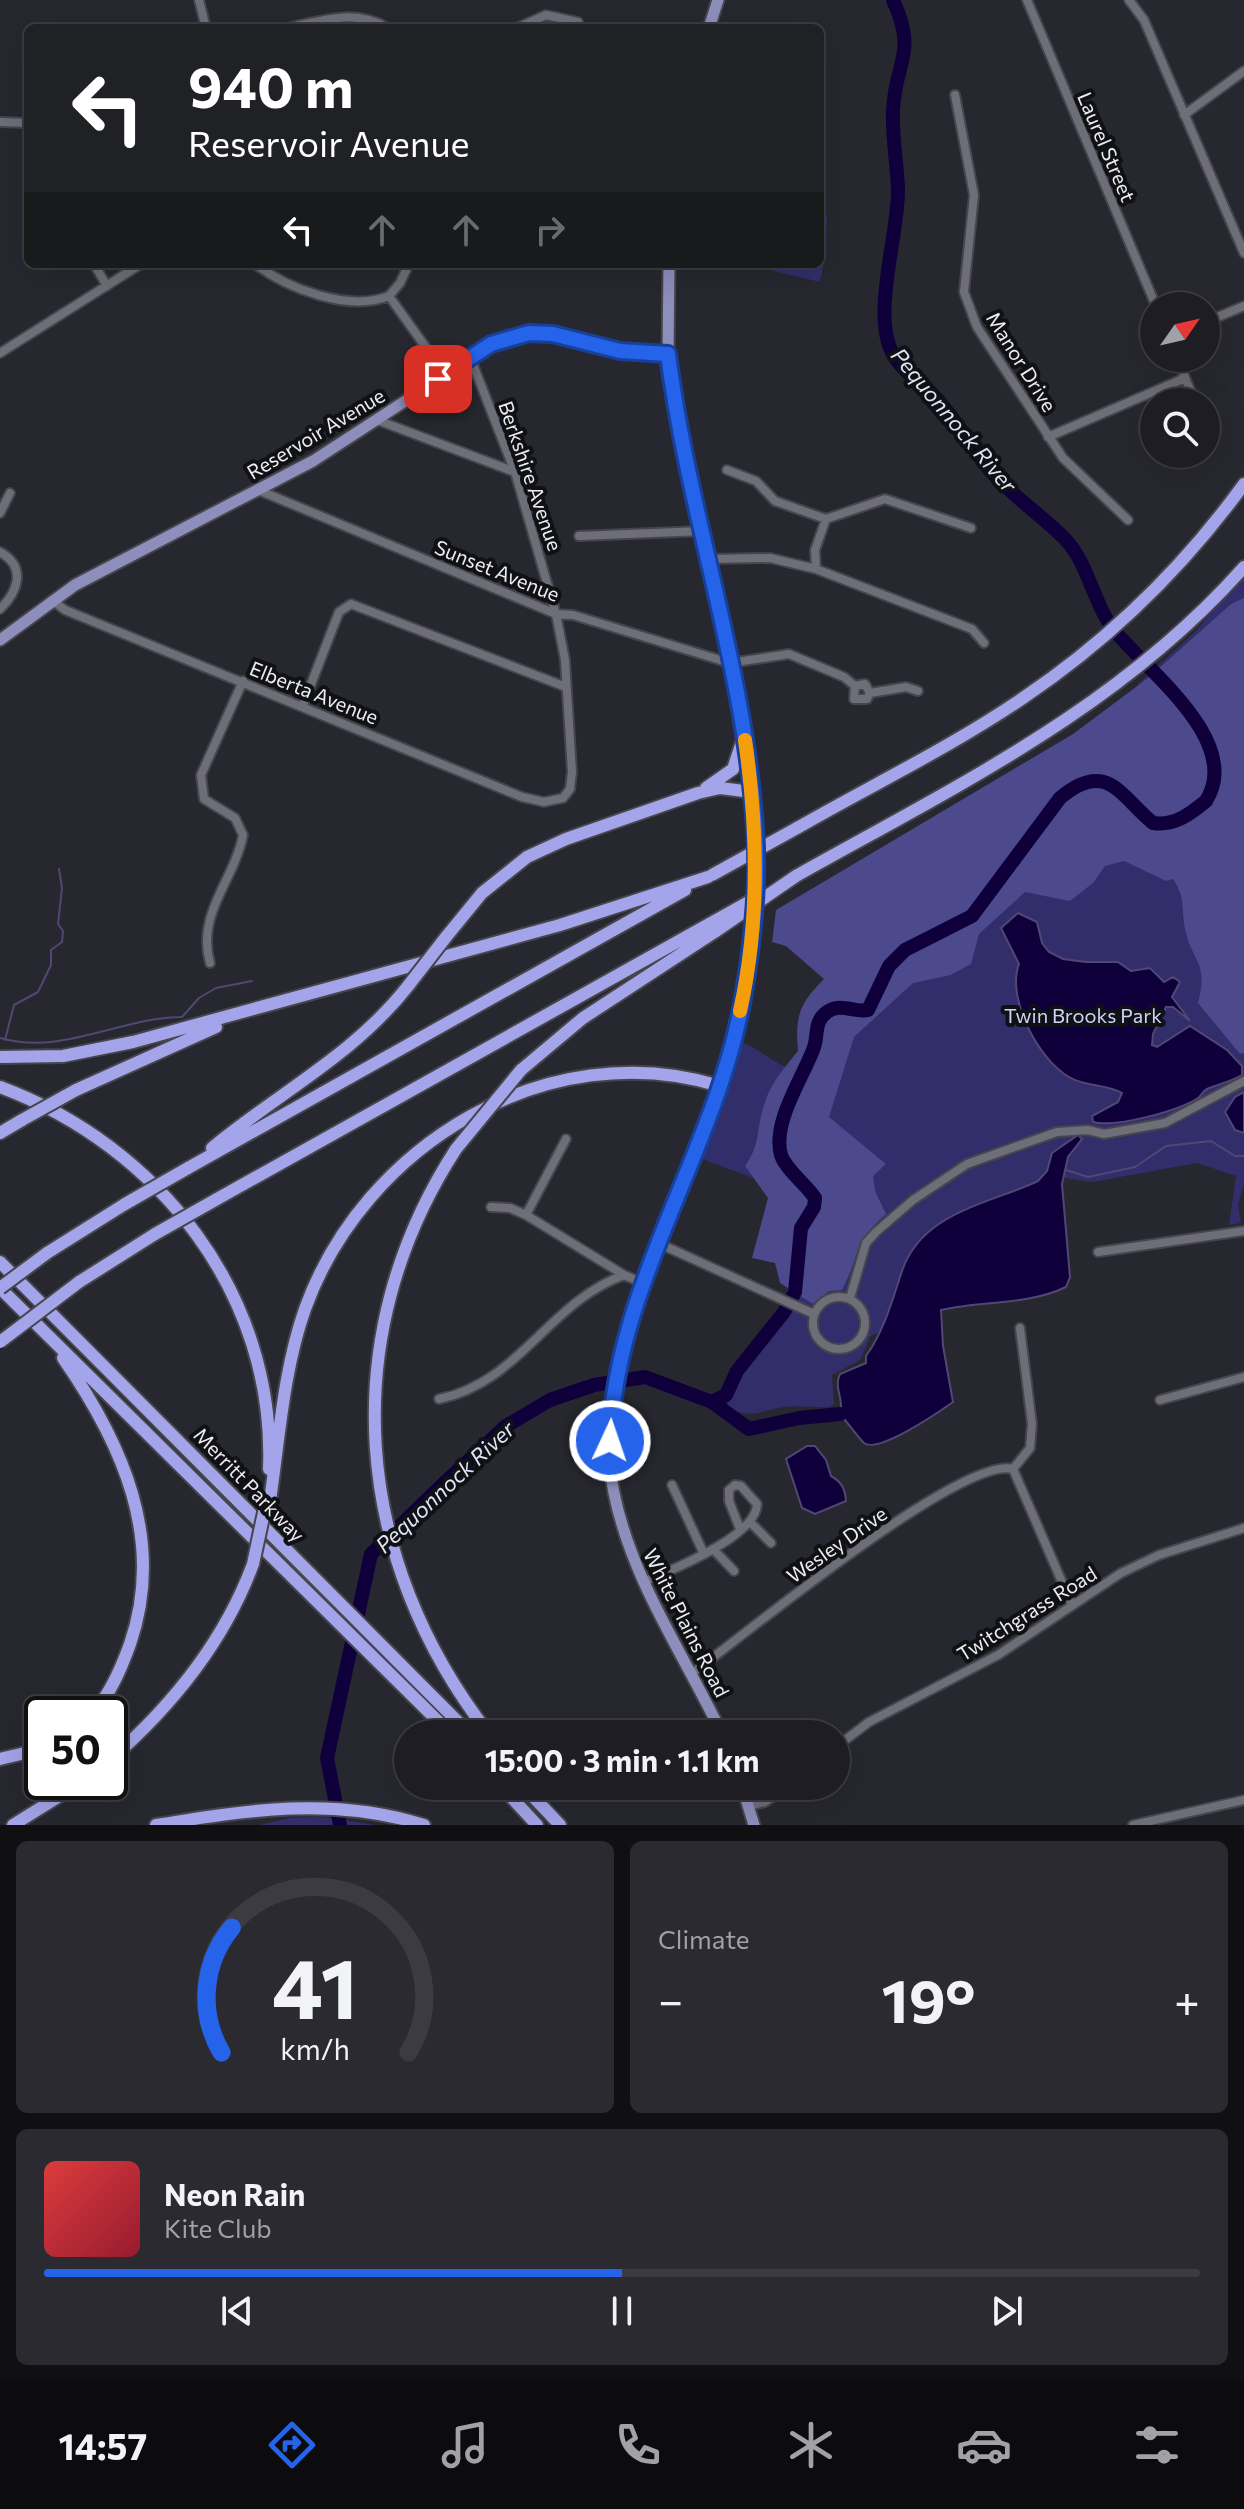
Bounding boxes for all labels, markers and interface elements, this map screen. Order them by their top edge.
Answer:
text: 940 m [188,51,354,120]
icon: left [56,56,160,160]
street label: Laurel Street [1073,88,1141,205]
text: Reservoir Avenue [188,120,470,164]
icon: left [276,208,320,252]
icon: ahead [360,208,404,252]
icon: ahead [444,208,488,252]
icon: right [528,208,572,252]
north arrow [1140,292,1220,372]
map controls [1140,292,1220,468]
street label: Manor Drive [982,307,1062,416]
water label: Pequonnock River [886,342,1024,498]
pin [404,345,472,413]
icon: arrive [416,357,460,401]
street label: Reservoir Avenue [242,383,389,484]
button: search [1140,388,1220,468]
street label: Berkshire Avenue [494,398,568,554]
street label: Sunset Avenue [431,534,563,606]
street label: Elberta Avenue [247,655,382,729]
park label: Twin Brooks Park [1004,1003,1162,1027]
position arrow [568,1399,652,1483]
water label: Pequonnock River [369,1414,521,1558]
street label: Merritt Parkway [189,1422,310,1546]
street label: Wesley Drive [782,1501,891,1587]
street label: White Plains Road [639,1544,735,1701]
street label: Twitchgrass Road [952,1561,1101,1666]
speed limit sign: 50 [24,1696,128,1800]
text: 15:00 · 3 min · 1.1 km [485,1741,759,1778]
text: Climate [658,1923,750,1954]
text: 41 [272,1934,358,2036]
text: 19° [881,1962,976,2035]
text: − [658,1972,683,2026]
text: + [1174,1972,1200,2026]
text: km/h [280,2031,350,2066]
text: Neon Rain [164,2175,305,2212]
text: Kite Club [164,2212,272,2243]
icon: previous [215,2289,259,2333]
icon: pause [600,2289,644,2333]
icon: next [985,2289,1029,2333]
icon: directions [264,2417,320,2473]
icon: music [437,2417,493,2473]
icon: phone [610,2417,666,2473]
icon: climate [783,2417,839,2473]
icon: car [956,2417,1012,2473]
icon: filters [1129,2417,1185,2473]
text: 14:57 [59,2423,147,2467]

